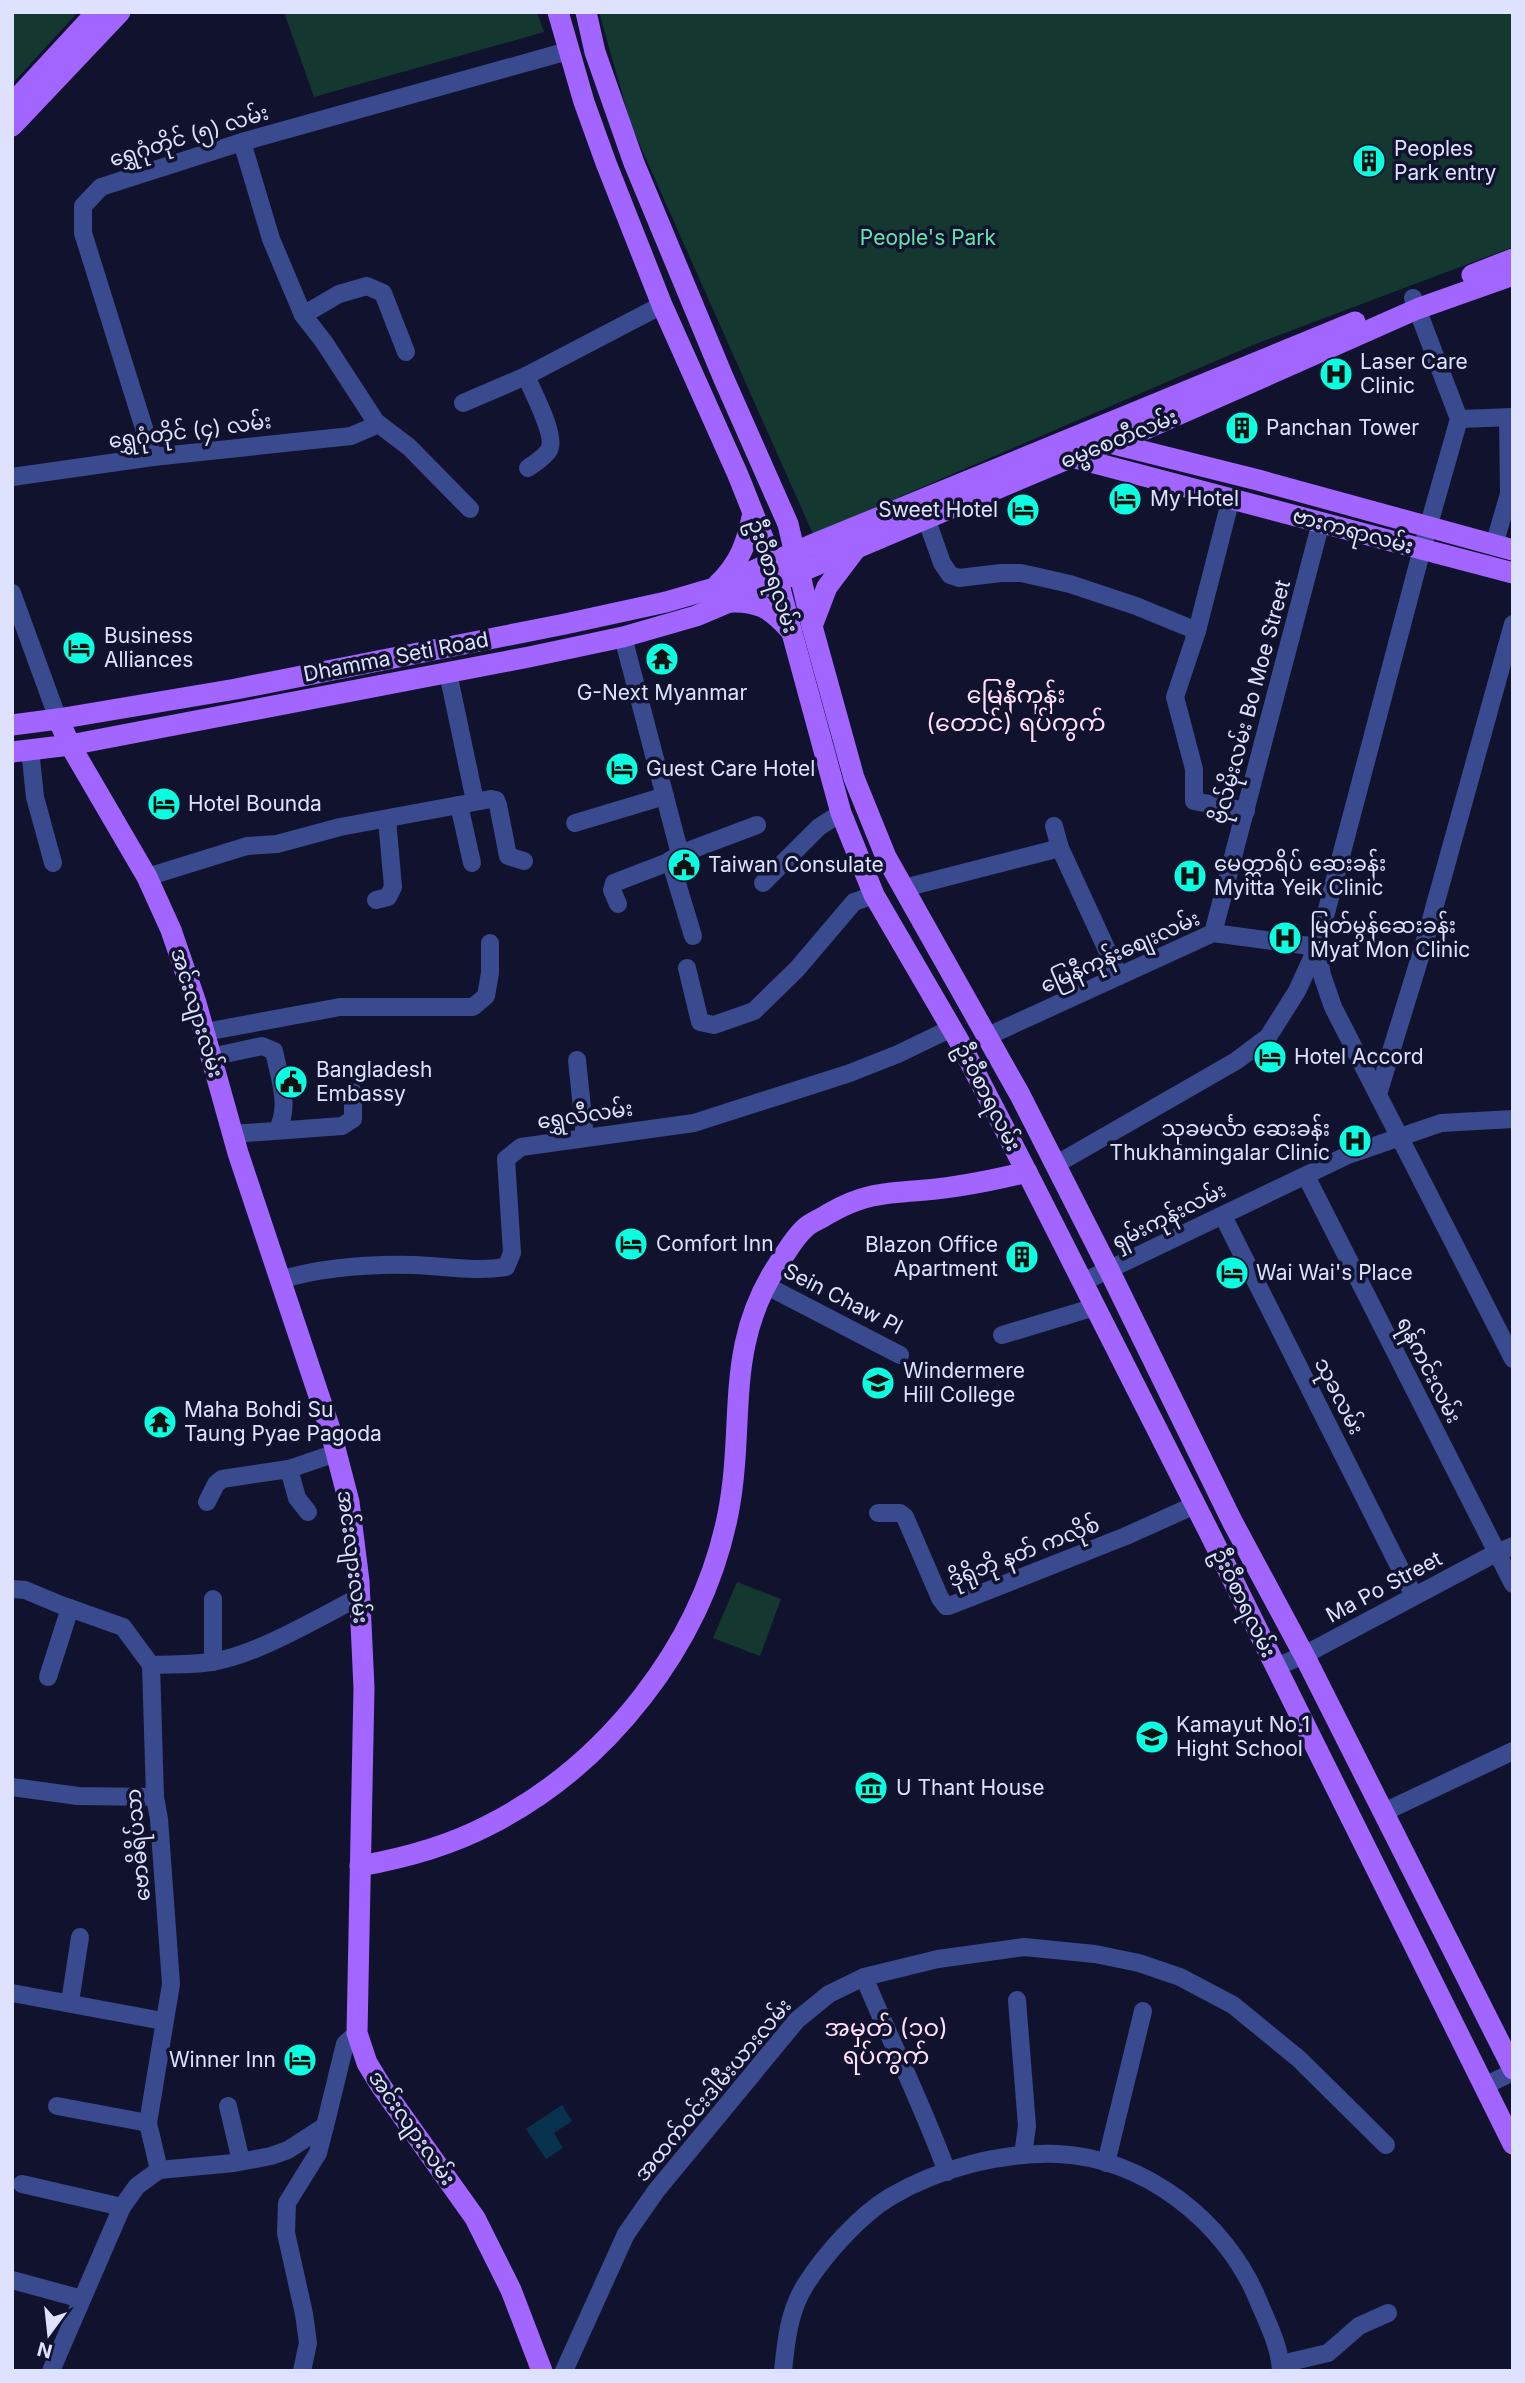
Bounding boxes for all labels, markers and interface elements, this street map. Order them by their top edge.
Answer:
street label: ရွှေဂုံတိုင် (၅) လမ်း [105,97,273,176]
place label: Peoples Park entry [1394,136,1497,185]
building icon: Peoples Park entry [1350,142,1388,180]
park label: People's Park [860,225,997,250]
place label: Laser Care Clinic [1360,349,1468,398]
hospital icon: Laser Care Clinic [1317,355,1355,393]
street label: ဓမ္မစေတီလမ်း [1055,401,1183,478]
street label: ရွှေဂုံတိုင် (၄) လမ်း [107,405,273,458]
building icon: Panchan Tower [1223,409,1261,447]
place label: Panchan Tower [1266,415,1419,440]
hotel icon: My Hotel [1106,480,1144,518]
place label: My Hotel [1150,486,1239,511]
hotel icon: Sweet Hotel [1004,491,1042,529]
place label: Sweet Hotel [878,497,998,522]
street label: ဗားကရာလမ်း [1289,500,1417,563]
street label: ဦးဝီစာရလမ်း [739,515,807,638]
street label: ဗိုလ်မိုးလမ်း Bo Moe Street [1203,576,1300,828]
place label: Business Alliances [104,623,193,672]
street label: Dhamma Seti Road [301,626,491,687]
hotel icon: Business Alliances [60,629,98,667]
temple icon: G-Next Myanmar [643,640,681,678]
district label: မြေနီကုန်း (တောင်) ရပ်ကွက် [926,679,1106,742]
place label: G-Next Myanmar [577,680,747,705]
hotel icon: Guest Care Hotel [603,750,641,788]
place label: Guest Care Hotel [646,756,815,781]
hotel icon: Hotel Bounda [145,785,183,823]
place label: Hotel Bounda [188,791,322,816]
public building icon: Taiwan Consulate [665,846,703,884]
place label: မေတ္တာရိပ် ဆေးခန်း Myitta Yeik Clinic [1214,848,1386,900]
place label: Taiwan Consulate [708,852,884,877]
hospital icon: မေတ္တာရိပ် ဆေးခန်း Myitta Yeik Clinic [1171,857,1209,895]
street label: မြေနီကုန်းစျေးလမ်း [1035,902,1206,1003]
place label: မြတ်မွန်ဆေးခန်း Myat Mon Clinic [1310,910,1470,962]
hospital icon: မြတ်မွန်ဆေးခန်း Myat Mon Clinic [1266,919,1304,957]
street label: အင်းလျားလမ်း [160,944,232,1082]
street label: ဦးဝီစာရလမ်း [946,1037,1029,1158]
hotel icon: Hotel Accord [1251,1038,1289,1076]
place label: Hotel Accord [1294,1044,1424,1069]
place label: Bangladesh Embassy [316,1057,432,1106]
public building icon: Bangladesh Embassy [272,1063,310,1101]
street label: ရွှေလီလမ်း [535,1092,635,1139]
place label: သုခမင်္လာ ဆေးခန်း Thukhamingalar Clinic [1110,1113,1330,1165]
hospital icon: သုခမင်္လာ ဆေးခန်း Thukhamingalar Clinic [1336,1122,1374,1160]
street label: ရှမ်းကုန်းလမ်း [1106,1175,1232,1258]
hotel icon: Comfort Inn [612,1225,650,1263]
place label: Comfort Inn [656,1231,774,1256]
place label: Blazon Office Apartment [865,1232,998,1281]
building icon: Blazon Office Apartment [1003,1238,1041,1276]
hotel icon: Wai Wai's Place [1213,1254,1251,1292]
street label: Sein Chaw Pl [780,1258,907,1339]
place label: Wai Wai's Place [1256,1260,1413,1285]
street label: ရန်ကင်းလမ်း [1388,1311,1470,1429]
street label: သုခလမ်း [1305,1352,1372,1441]
place label: Windermere Hill College [903,1358,1025,1407]
school or university icon: Windermere Hill College [859,1364,897,1402]
place label: Maha Bohdi Su Taung Pyae Pagoda [184,1397,382,1446]
temple icon: Maha Bohdi Su Taung Pyae Pagoda [141,1403,179,1441]
street label: အင်းလျားလမ်း [327,1488,377,1626]
street label: ဒိုရိုဘို နတ် ကလိုစ် [944,1508,1105,1597]
street label: ဦးဝီစာရလမ်း [1203,1543,1284,1664]
street label: Ma Po Street [1322,1545,1446,1628]
place label: Kamayut No.1 Hight School [1176,1712,1310,1761]
school or university icon: Kamayut No.1 Hight School [1133,1718,1171,1756]
museum icon: U Thant House [852,1769,890,1807]
place label: U Thant House [896,1775,1044,1800]
street label: ဗောဓိရိပ်သာ [117,1787,160,1903]
street label: အထက်ဝင်းဒါမီးယားလမ်း [627,1991,796,2186]
district label: အမှတ် (၁၀) ရပ်ကွက် [824,2012,948,2075]
hotel icon: Winner Inn [281,2041,319,2079]
place label: Winner Inn [169,2047,276,2072]
street label: အင်းလျားလမ်း [359,2064,464,2193]
north arrow [14,2299,84,2369]
text: N [35,2337,55,2363]

